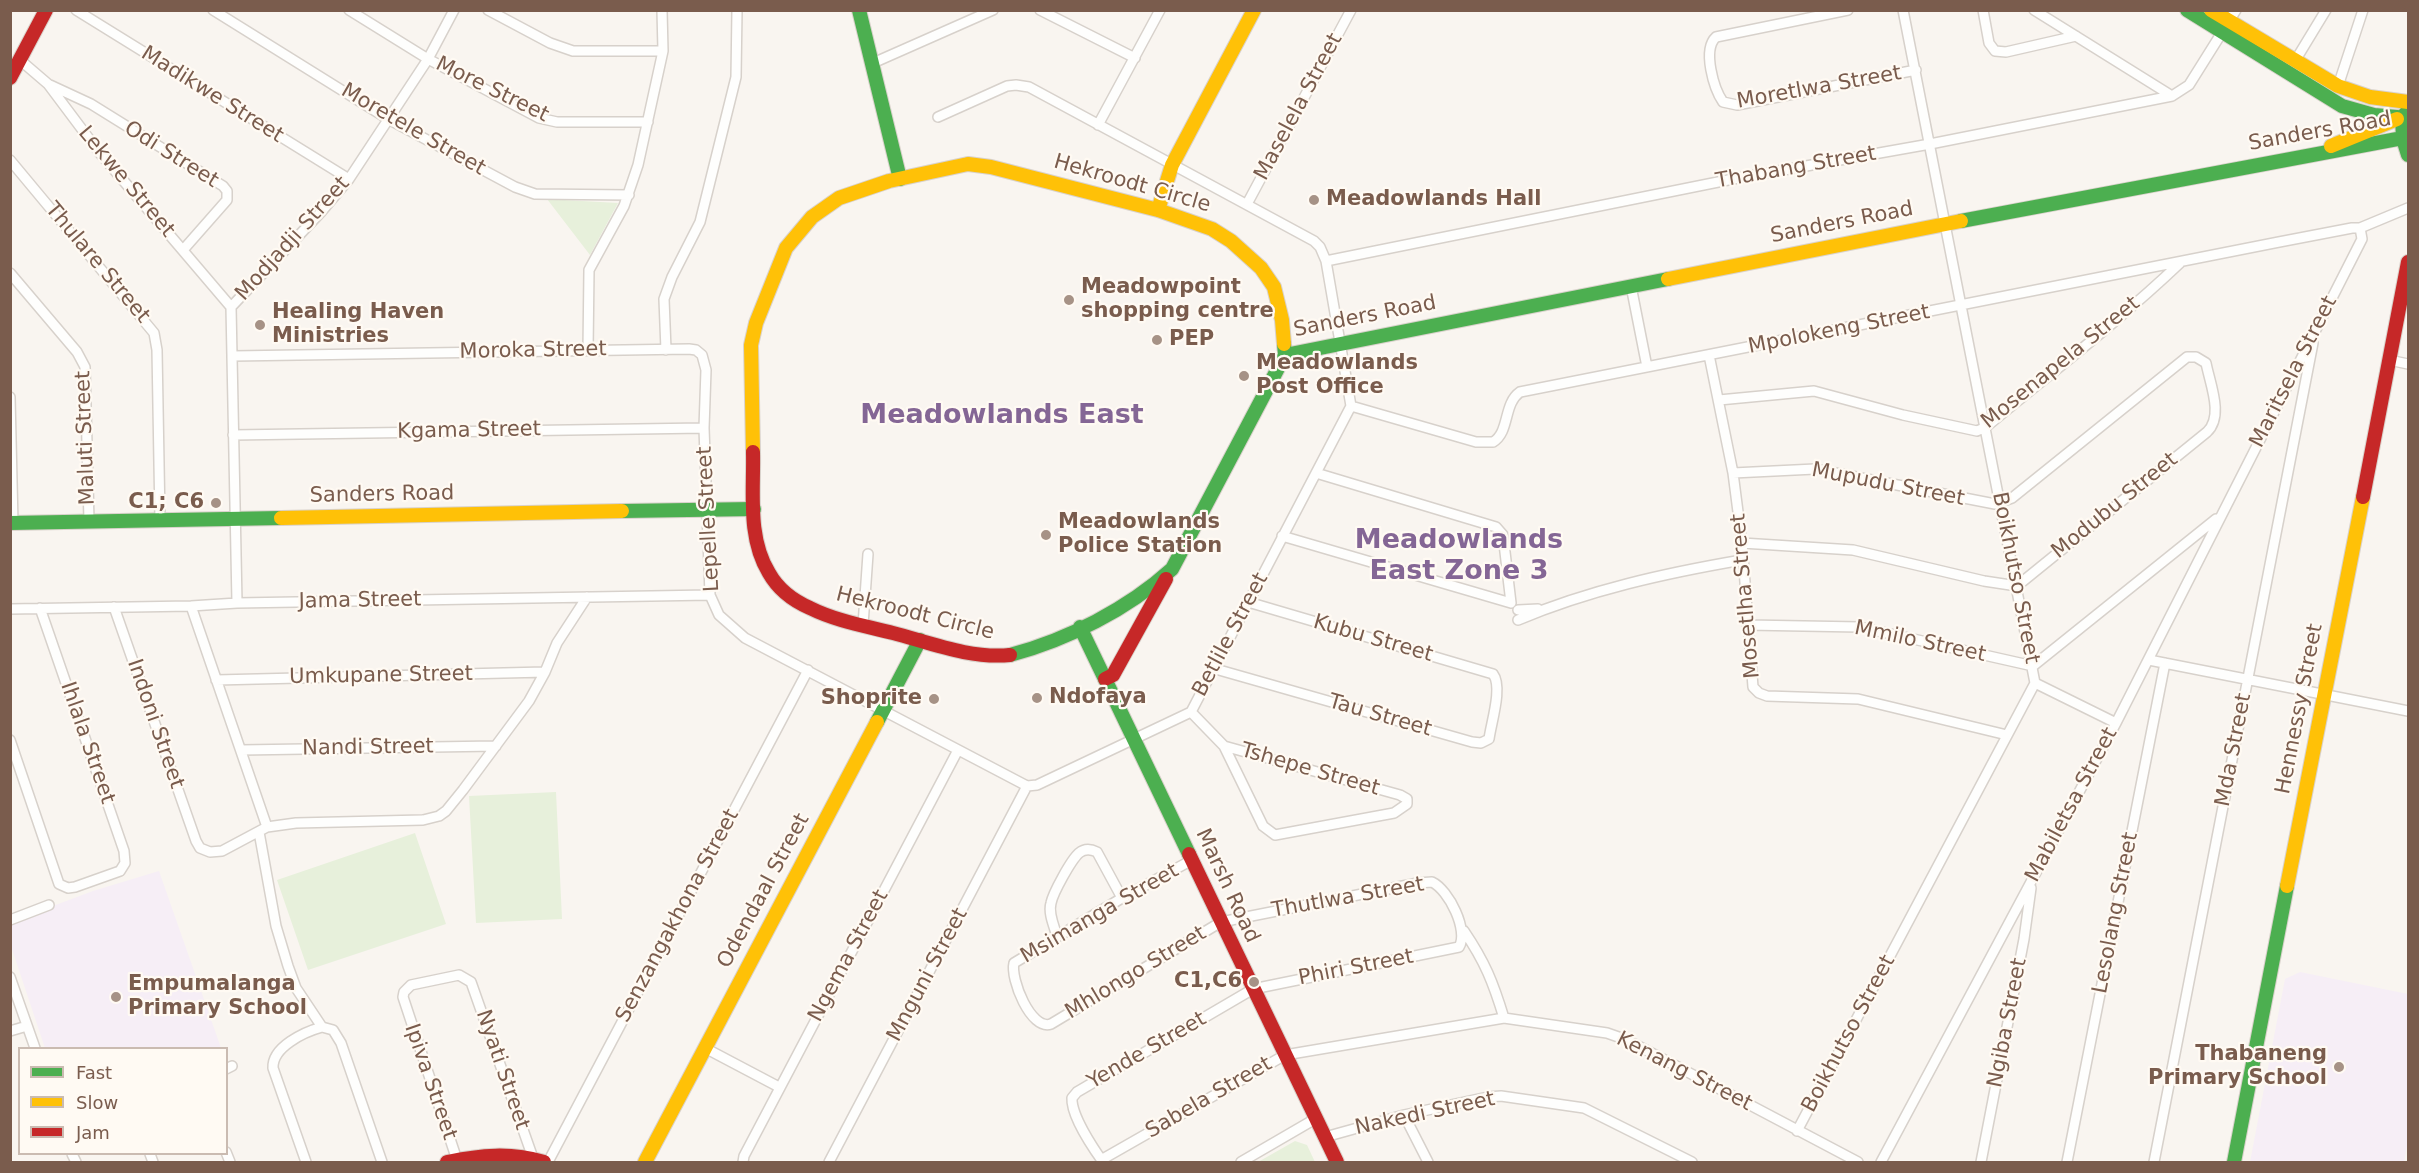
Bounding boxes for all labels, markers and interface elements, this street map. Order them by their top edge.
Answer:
street label: Maselela Street [1250,29,1348,185]
street label: Madikwe Street [136,41,288,149]
street label: More Street [431,52,553,128]
street label: Moretlwa Street [1735,61,1903,115]
street label: Moretele Street [336,78,490,182]
street label: Sanders Road [2247,107,2393,157]
street label: Odi Street [119,116,223,194]
street label: Lekwe Street [72,121,180,243]
street label: Thabang Street [1714,141,1878,195]
street label: Hekroodt Circle [1051,150,1213,218]
street label: Modjadji Street [231,172,355,306]
place label: Meadowlands Hall [1326,187,1541,213]
marker: Meadowlands Hall [1307,193,1321,207]
street label: Sanders Road [1769,197,1915,249]
street label: Thulare Street [39,198,155,328]
place label: Meadowpoint shopping centre [1081,275,1274,325]
street label: Sanders Road [1292,291,1438,343]
street label: Mosenapela Street [1977,291,2145,435]
street label: Maritsela Street [2245,292,2343,452]
marker: Meadowpoint shopping centre [1062,293,1076,307]
place label: Healing Haven Ministries [272,300,444,350]
street label: Mpolokeng Street [1746,300,1932,360]
marker: Healing Haven Ministries [253,318,267,332]
place label: PEP [1169,327,1214,353]
marker: PEP [1150,333,1164,347]
street label: Moroka Street [459,337,607,365]
place label: Meadowlands Post Office [1256,351,1418,401]
marker: Meadowlands Post Office [1237,369,1251,383]
street label: Maluti Street [71,370,101,506]
district label: Meadowlands East [860,400,1144,432]
street label: Kgama Street [397,417,541,445]
street label: Lepelle Street [693,446,725,592]
street label: Modubu Street [2047,448,2183,564]
street label: Mupudu Street [1809,458,1967,512]
street label: Sanders Road [309,481,455,509]
place label: C1; C6 [128,490,204,516]
street label: Boikhutso Street [1986,490,2044,666]
marker: C1; C6 [209,496,223,510]
place label: Meadowlands Police Station [1058,510,1222,560]
street label: Mosetlha Street [1726,512,1766,680]
district label: Meadowlands East Zone 3 [1355,525,1563,588]
marker: Meadowlands Police Station [1039,528,1053,542]
street label: Betlile Street [1188,569,1274,701]
street label: Hekroodt Circle [833,582,997,646]
street label: Jama Street [298,587,422,615]
street label: Kubu Street [1310,610,1436,668]
street label: Mmilo Street [1852,616,1988,668]
street label: Hennessy Street [2271,622,2329,796]
street label: Indoni Street [121,656,189,792]
street label: Umkupane Street [289,662,473,690]
street label: Ihlala Street [54,679,120,807]
place label: Ndofaya [1049,685,1147,711]
place label: Shoprite [821,686,922,712]
street label: Tau Street [1326,689,1434,743]
marker: Ndofaya [1030,691,1044,705]
street label: Mda Street [2211,691,2257,809]
marker: Shoprite [927,692,941,706]
street label: Mabiletsa Street [2021,723,2123,887]
street label: Nandi Street [302,734,434,762]
street label: Tshepe Street [1238,738,1382,802]
street label: Senzangakhona Street [611,805,745,1027]
street label: Odendaal Street [713,809,815,973]
street label: Marsh Road [1190,825,1264,947]
street label: Lesolang Street [2088,830,2144,996]
street label: Msimanga Street [1017,859,1183,969]
street label: Thutlwa Street [1270,872,1426,924]
street label: Ngema Street [804,886,894,1026]
street label: Mnguni Street [882,904,974,1046]
street label: Mhlongo Street [1061,921,1211,1025]
street label: Phiri Street [1296,944,1416,992]
street label: Boikhutso Street [1797,951,1901,1117]
street label: Ngiba Street [1983,956,2033,1090]
place label: C1,C6 [1174,969,1242,995]
place label: Empumalanga Primary School [128,972,307,1022]
marker: C1,C6 [1247,975,1261,989]
marker: Empumalanga Primary School [109,990,123,1004]
street label: Nyati Street [470,1007,534,1133]
street label: Yende Street [1083,1007,1211,1095]
street label: Ipiva Street [398,1021,462,1143]
street label: Kenang Street [1612,1027,1756,1117]
place label: Thabaneng Primary School [2148,1042,2327,1092]
legend [18,1047,228,1155]
street label: Sabela Street [1141,1052,1277,1144]
marker: Thabaneng Primary School [2332,1060,2346,1074]
text: Fast [76,1062,112,1083]
street label: Nakedi Street [1353,1087,1497,1141]
text: Slow [76,1092,118,1113]
text: Jam [76,1122,110,1143]

